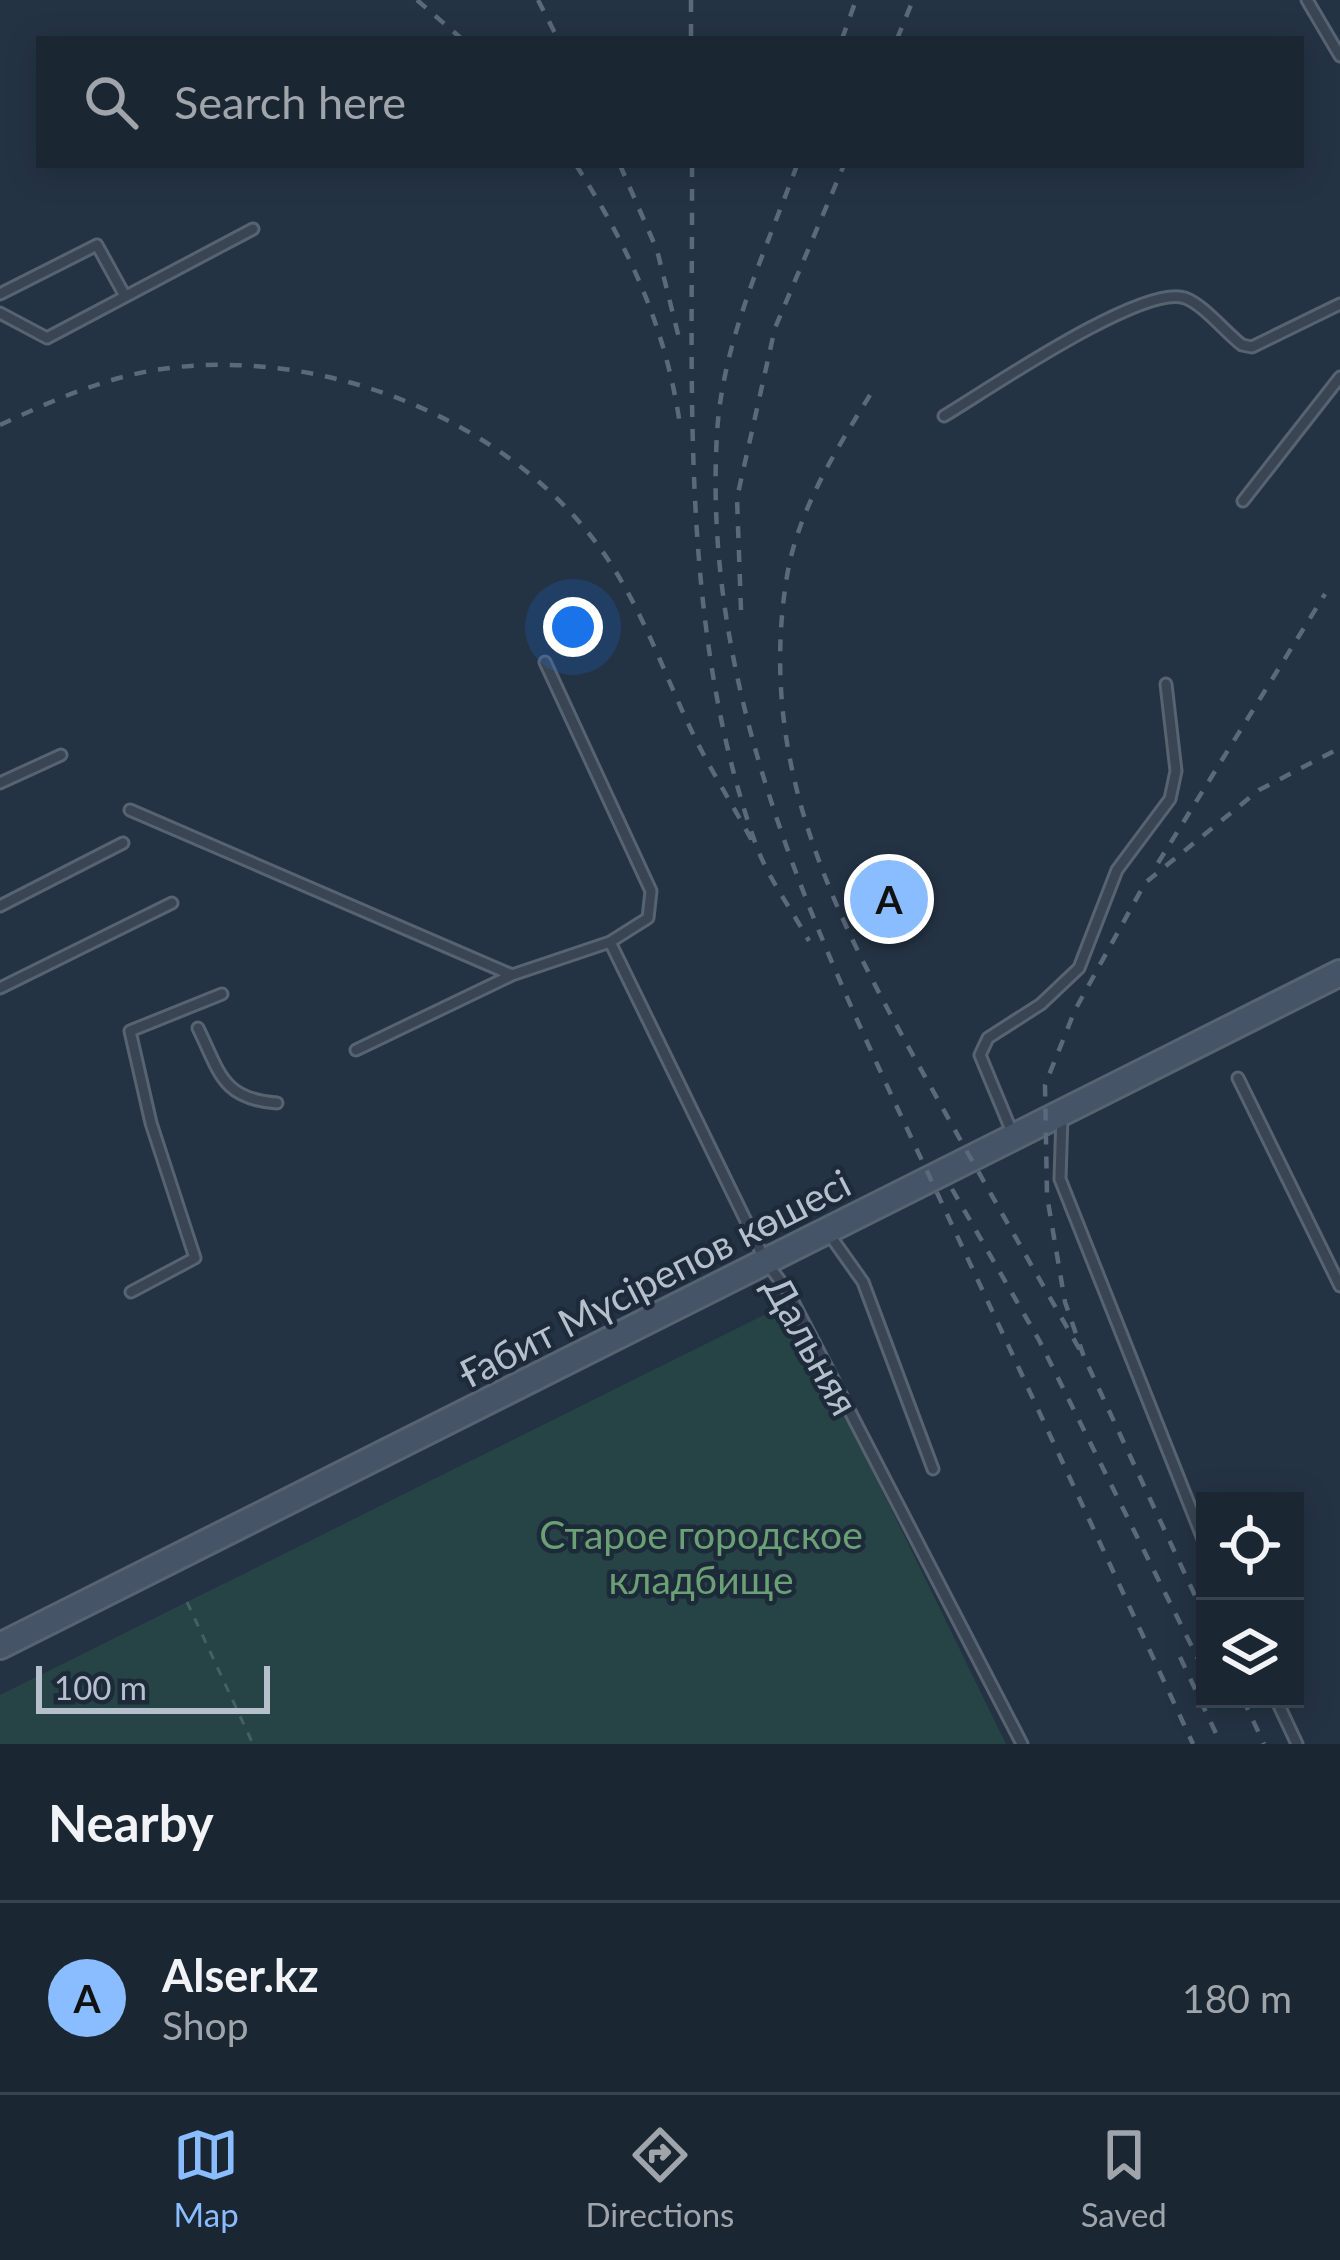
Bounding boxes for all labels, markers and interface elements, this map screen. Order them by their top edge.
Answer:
search box [36,36,1304,168]
icon: search [78,69,144,135]
text: Search here [174,75,406,129]
your location [543,597,603,657]
pin: A [850,854,928,944]
street label: Ғабит Мүсірепов көшесі [451,1159,857,1397]
street label: Дальняя [755,1267,869,1423]
map controls [1196,1492,1304,1708]
button: locate [1196,1492,1304,1600]
park label: Старое городское кладбище [539,1511,863,1602]
button: layers [1196,1600,1304,1708]
scale bar [36,1660,270,1713]
text: 100 m [54,1667,147,1707]
text: Nearby [48,1792,214,1853]
text: Alser.kz [162,1948,319,2002]
text: A [73,1975,101,2021]
text: 180 m [1182,1975,1292,2021]
text: Shop [162,2002,249,2048]
tab: Map [173,2122,239,2234]
tab: Directions [585,2122,734,2234]
tab: Saved [1081,2122,1167,2234]

